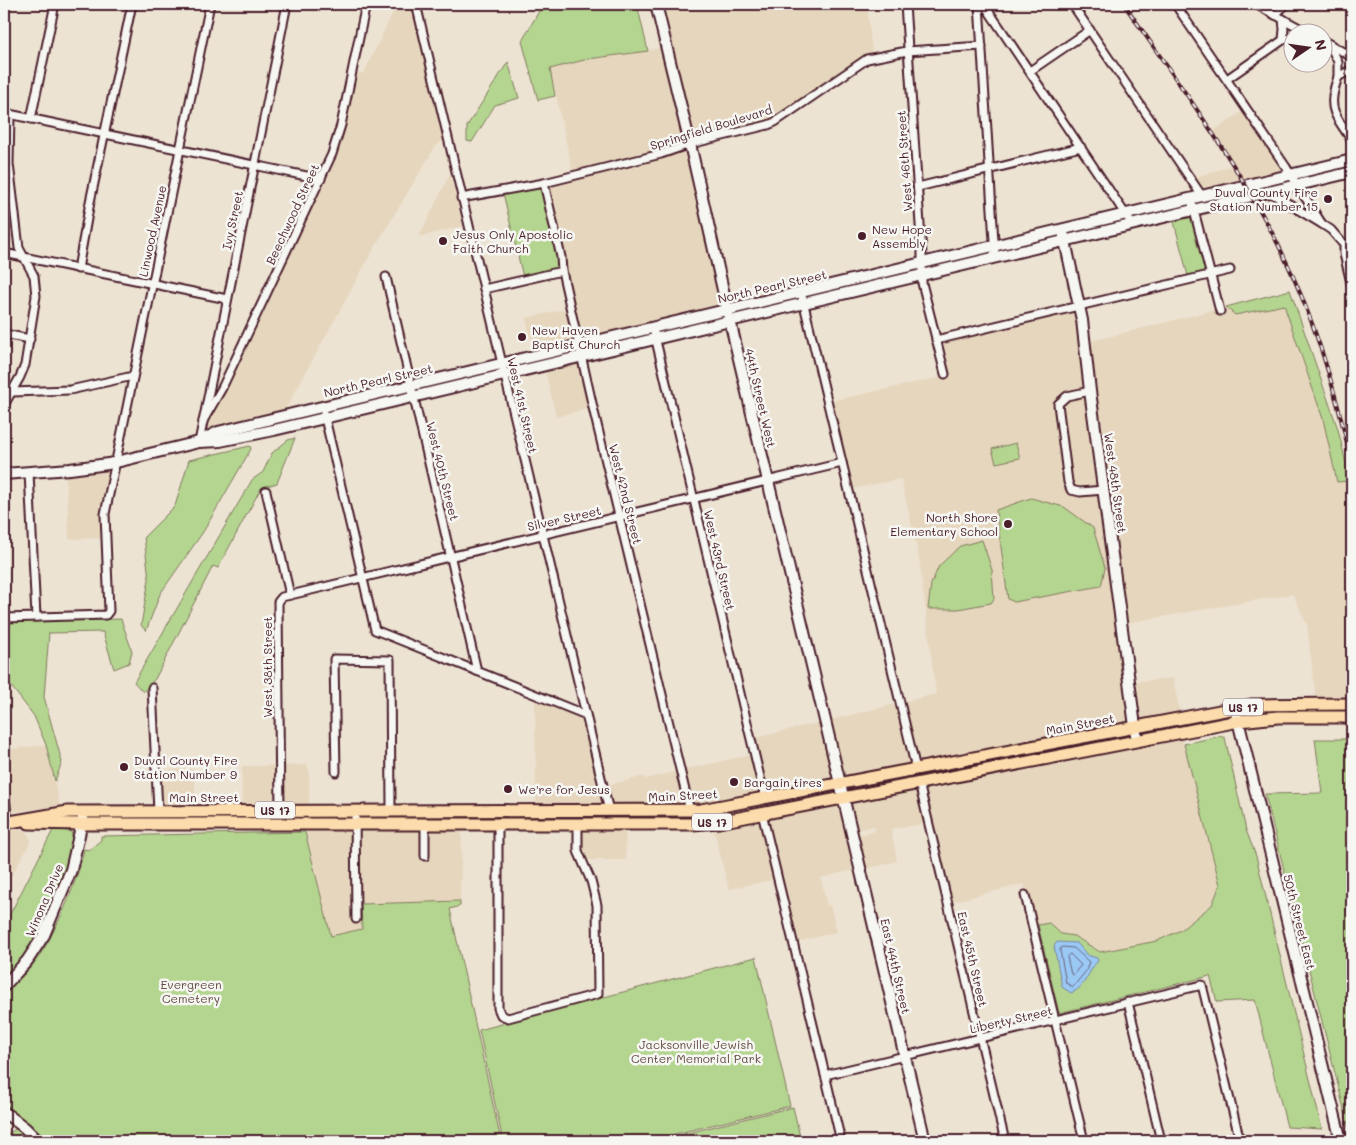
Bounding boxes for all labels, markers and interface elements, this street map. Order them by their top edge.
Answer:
north arrow [1284,22,1334,72]
text: N [1311,38,1332,52]
street label: Springfield Boulevard [648,101,774,153]
street label: West 46th Street [892,110,916,212]
street label: Beechwood Street [262,161,322,267]
street label: Linwood Avenue [134,184,170,278]
place label: Duval County Fire Station Number 15 [1210,184,1318,214]
street label: Ivy Street [218,189,246,251]
marker: Duval County Fire Station Number 15 [1322,193,1334,205]
place label: New Hope Assembly [872,221,932,251]
place label: Jesus Only Apostolic Faith Church [453,226,573,256]
marker: New Hope Assembly [856,230,868,242]
marker: Jesus Only Apostolic Faith Church [437,235,449,247]
street label: North Pearl Street [716,266,828,306]
place label: New Haven Baptist Church [532,322,620,352]
marker: New Haven Baptist Church [516,331,528,343]
street label: 44th Street West [742,347,780,449]
street label: West 41st Street [504,355,542,455]
street label: North Pearl Street [322,360,434,400]
street label: West 40th Street [423,420,463,522]
street label: West 48th Street [1101,432,1131,534]
street label: West 42nd Street [606,442,646,546]
street label: Silver Street [526,502,602,534]
street label: West 43rd Street [701,508,739,612]
place label: North Shore Elementary School [890,509,998,539]
marker: North Shore Elementary School [1002,518,1014,530]
street label: West 38th Street [259,616,275,718]
road number: US 17 [1223,699,1263,716]
street label: Main Street [1044,710,1116,738]
place label: Duval County Fire Station Number 9 [134,752,238,782]
marker: Duval County Fire Station Number 9 [118,761,130,773]
place label: Bargain tires [744,774,822,790]
marker: Bargain tires [728,776,740,788]
place label: We're for Jesus [518,781,610,797]
marker: We're for Jesus [502,783,514,795]
street label: Main Street [648,785,718,805]
street label: Main Street [169,789,239,805]
road number: US 17 [255,802,295,818]
road number: US 17 [692,814,732,830]
street label: Winona Drive [21,861,67,939]
street label: 50th Street East [1280,873,1320,971]
street label: East 45th Street [954,910,992,1008]
street label: East 44th Street [877,917,915,1015]
park label: Evergreen Cemetery [160,976,222,1006]
street label: Liberty Street [968,1002,1054,1036]
park label: Jacksonville Jewish Center Memorial Park [631,1036,761,1066]

